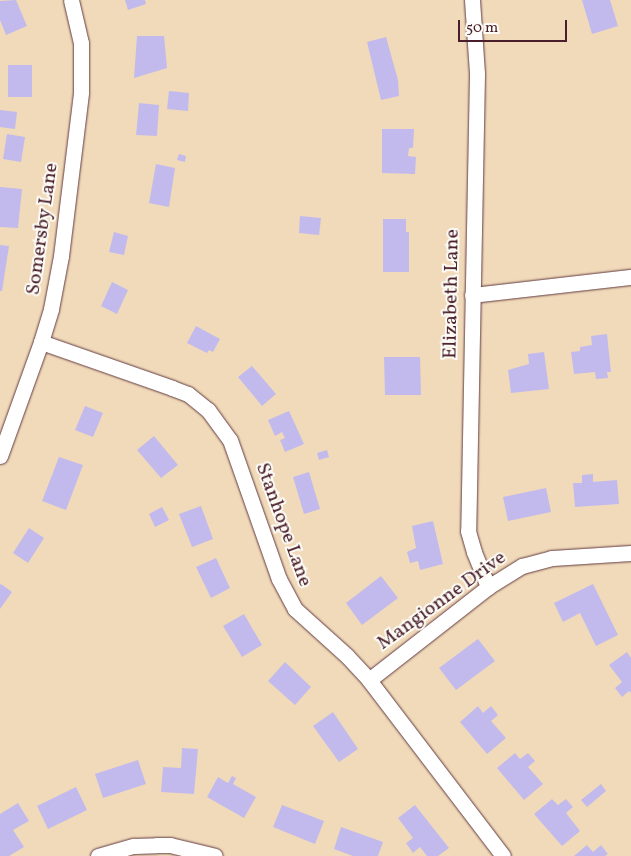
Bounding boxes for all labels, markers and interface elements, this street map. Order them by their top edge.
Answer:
scale bar [461,10,570,42]
text: 50 m [466,18,498,39]
street label: Somersby Lane [22,161,64,297]
street label: Elizabeth Lane [439,229,465,359]
street label: Stanhope Lane [249,460,317,590]
street label: Mangionne Drive [373,546,511,656]

